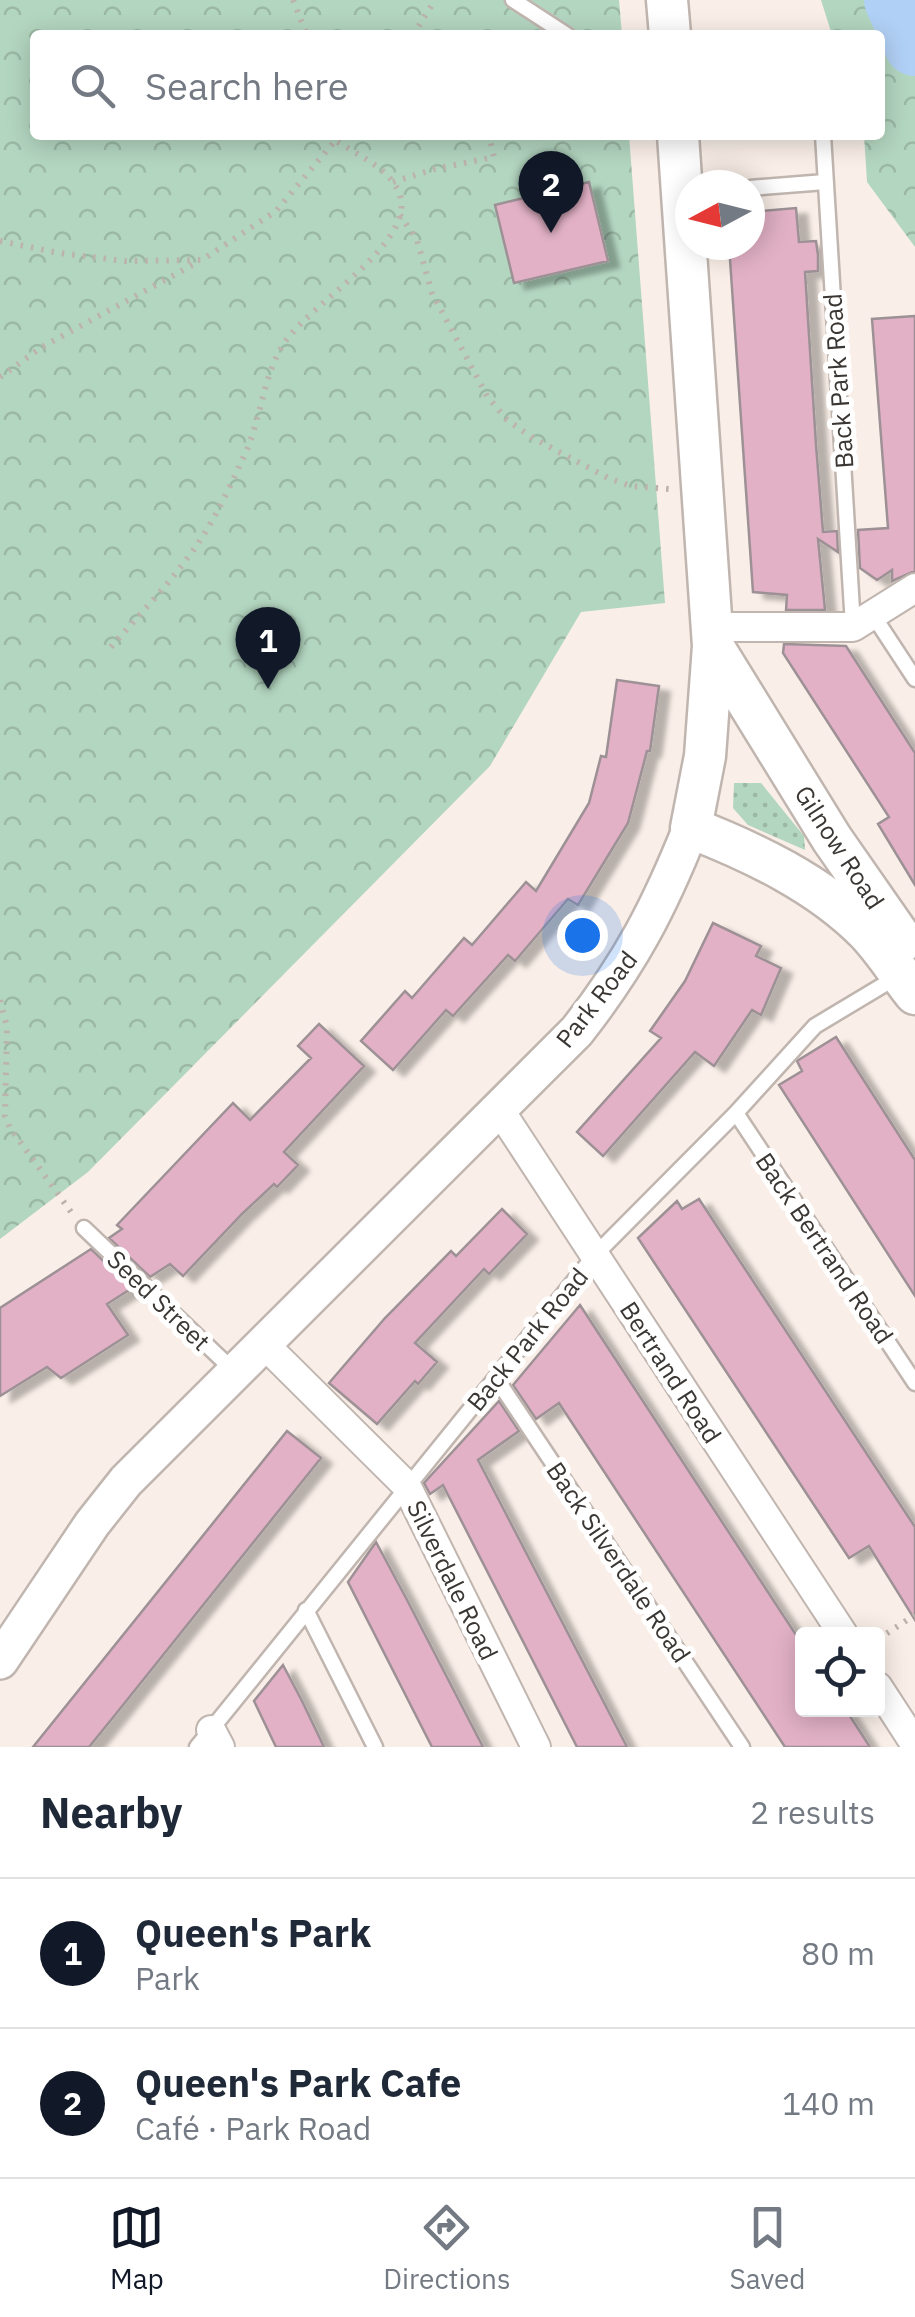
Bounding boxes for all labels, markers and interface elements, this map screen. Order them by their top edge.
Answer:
search box [30,30,885,140]
icon: search [65,58,120,113]
text: Search here [145,61,349,110]
pin: 2 [518,150,584,233]
north arrow [675,170,765,260]
street label: Back Park Road [815,292,861,470]
pin: 1 [236,606,300,689]
street label: Gilnow Road [788,779,892,915]
your location [557,910,608,961]
street label: Park Road [548,944,644,1054]
street label: Back Bertrand Road [749,1146,901,1350]
street label: Seed Street [100,1243,218,1357]
street label: Back Park Road [459,1260,595,1418]
street label: Bertrand Road [613,1295,729,1449]
street label: Back Silverdale Road [540,1455,698,1669]
street label: Silverdale Road [400,1495,506,1665]
map controls [795,1627,885,1717]
button: locate [795,1627,885,1717]
text: Nearby [40,1785,182,1840]
text: 2 results [750,1791,875,1833]
text: Queen's Park [135,1908,371,1957]
text: 1 [63,1932,82,1974]
text: 80 m [801,1932,875,1974]
text: Park [135,1957,200,1999]
text: Queen's Park Cafe [135,2058,461,2107]
text: 2 [63,2082,82,2124]
text: 140 m [782,2082,875,2124]
text: Café · Park Road [135,2107,371,2149]
tab: Map [109,2200,164,2297]
tab: Directions [383,2200,511,2297]
tab: Saved [729,2200,806,2297]

